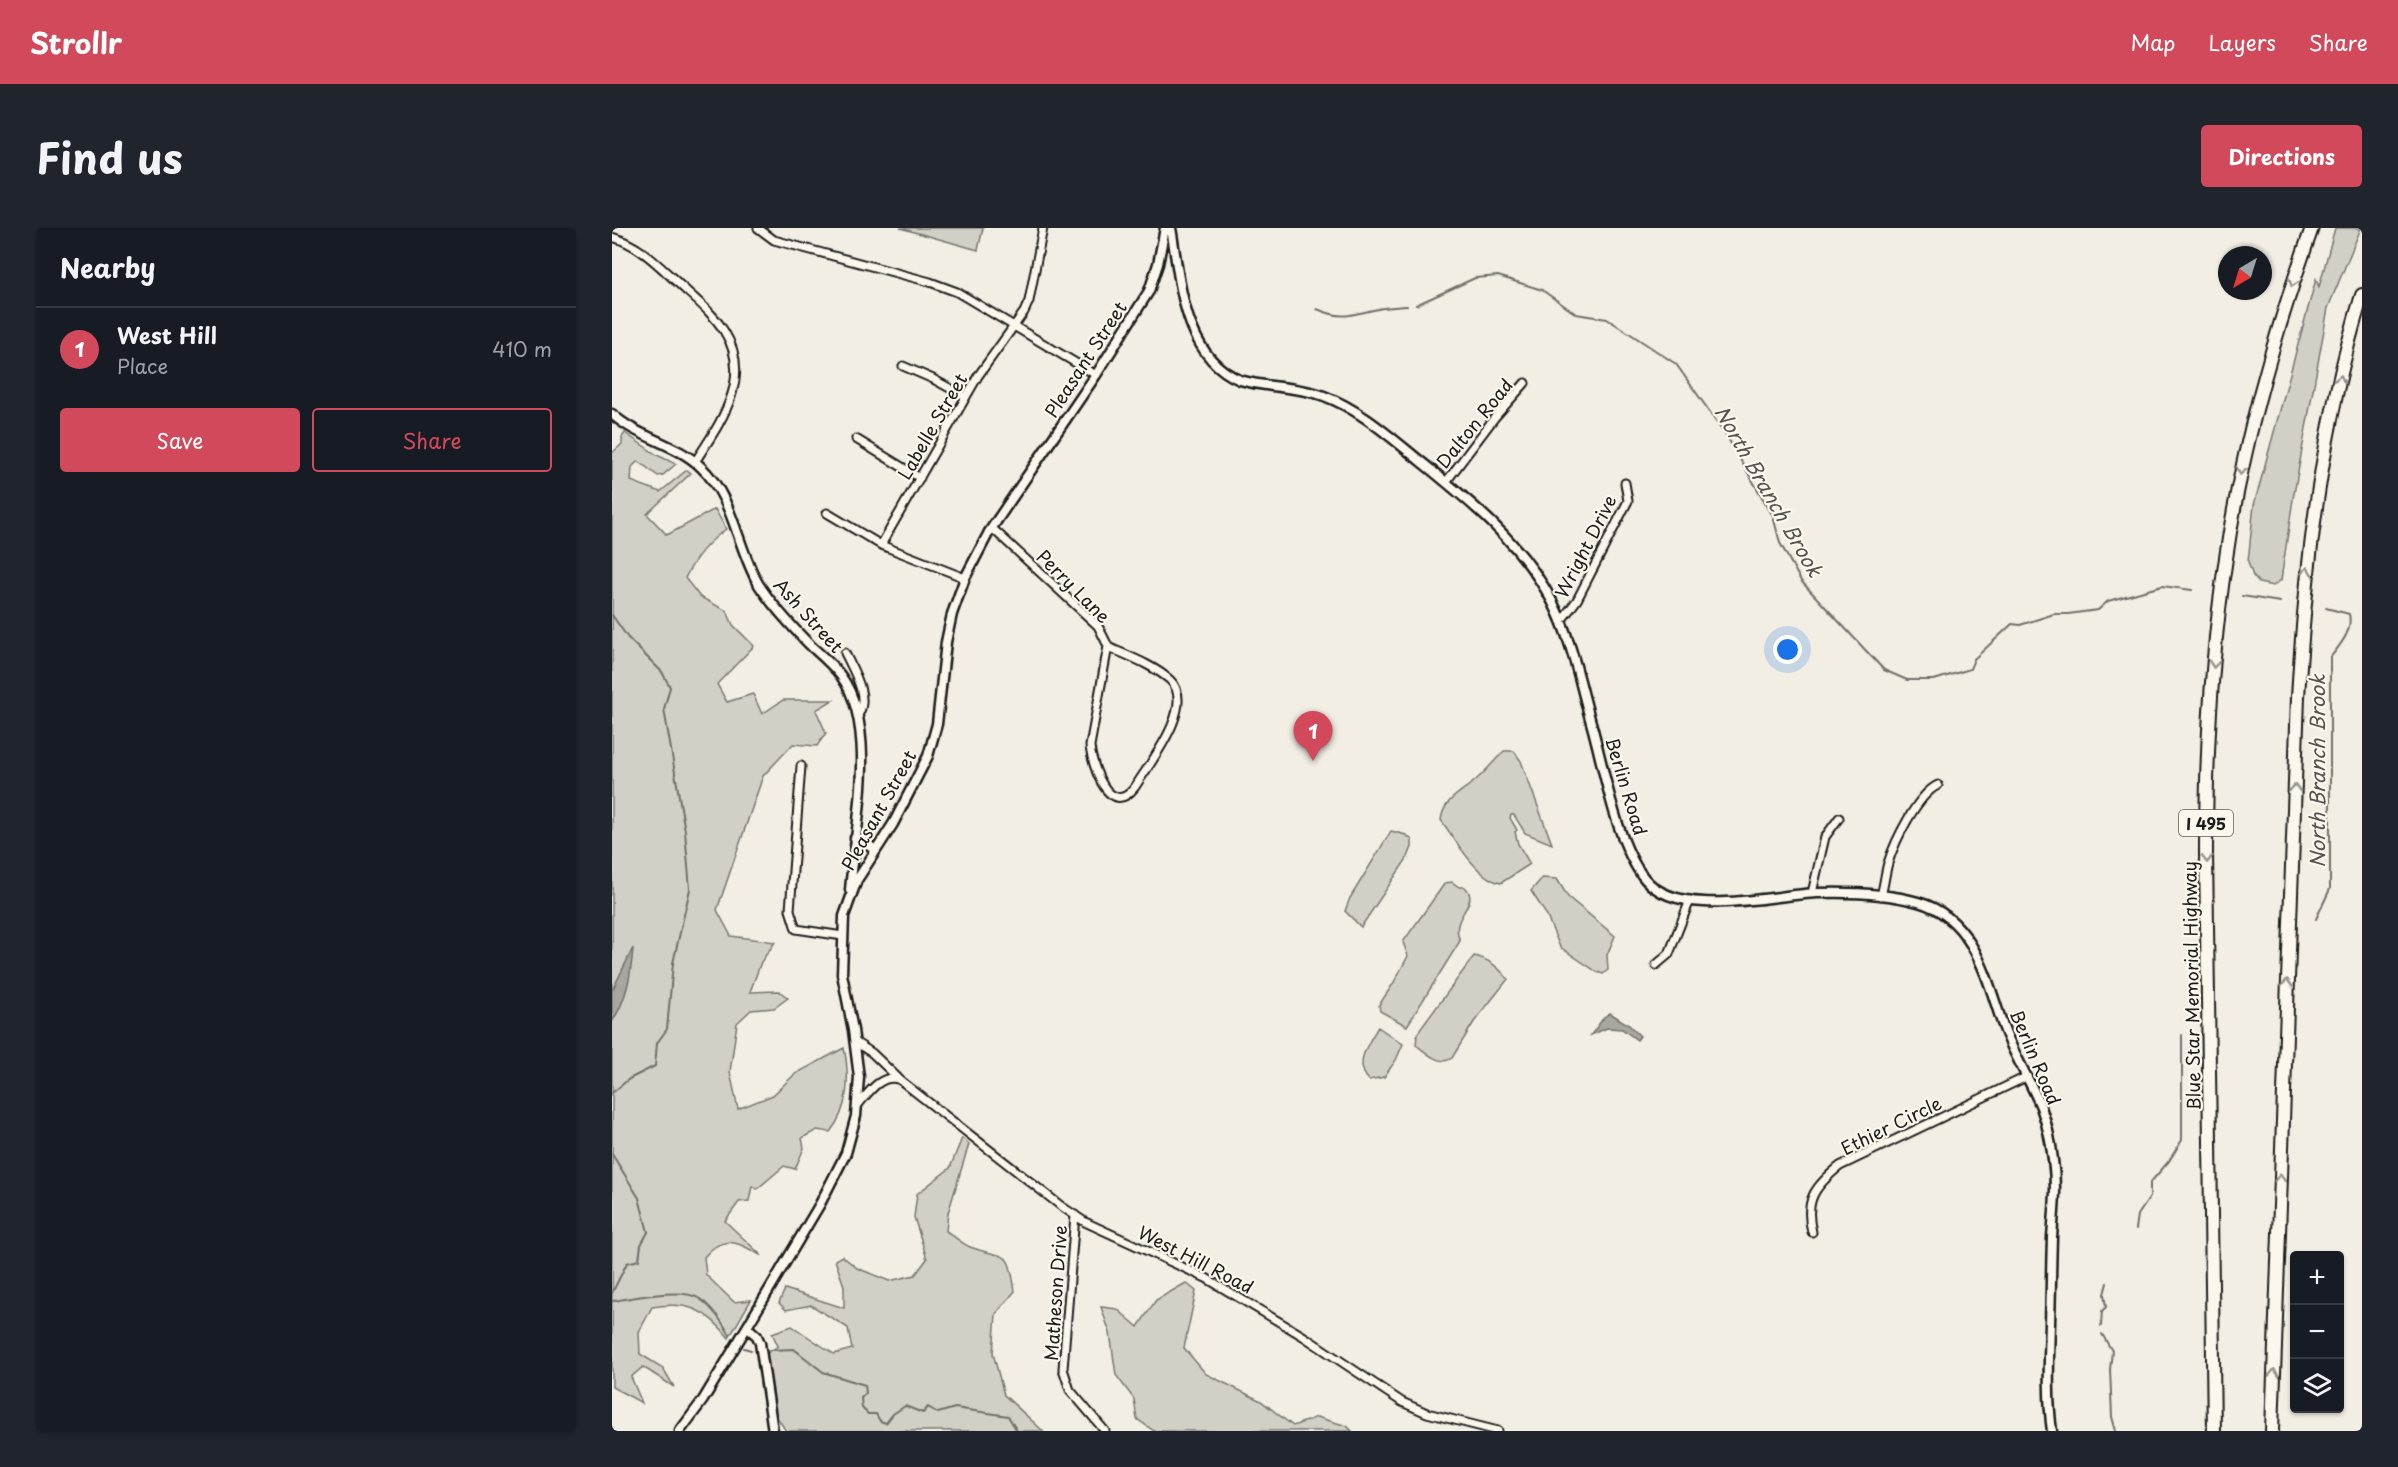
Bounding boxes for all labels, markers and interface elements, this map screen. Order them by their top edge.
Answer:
text: Strollr [30,21,122,64]
text: Map [2131,26,2175,58]
text: Layers [2208,26,2276,58]
text: Share [2309,26,2368,58]
text: Find us [36,125,183,188]
button: Directions [2201,125,2362,187]
north arrow [2218,246,2272,300]
text: Nearby [60,248,155,287]
one-way arrow [2288,277,2300,288]
street label: Pleasant Street [1037,296,1133,422]
text: West Hill [117,318,217,351]
text: 1 [75,334,84,364]
text: 410 m [492,334,552,364]
text: Place [117,351,168,381]
street label: Labelle Street [891,368,973,484]
street label: Dalton Road [1429,372,1519,474]
one-way arrow [2332,374,2345,384]
water label: North Branch Brook [1708,400,1831,583]
button: Save [60,408,300,472]
button: Share [312,408,552,472]
one-way arrow [2236,466,2249,476]
street label: Wright Drive [1548,490,1622,602]
street label: Perry Lane [1031,543,1117,629]
one-way arrow [2300,567,2313,576]
street label: Ash Street [768,572,850,658]
your location [1773,635,1802,664]
one-way arrow [2208,660,2221,669]
water label: North Branch Brook [2302,673,2332,868]
pin: 1 [1294,712,1332,761]
street label: Berlin Road [1599,734,1655,838]
street label: Pleasant Street [834,745,922,875]
one-way arrow [2288,783,2301,792]
road number: I 495 [2179,810,2233,836]
one-way arrow [2200,854,2213,863]
street label: Blue Star Memorial Highway [2175,861,2207,1111]
one-way arrow [2281,978,2294,987]
street label: Berlin Road [2004,1005,2068,1109]
street label: Ethier Circle [1836,1089,1946,1161]
one-way arrow [2274,1173,2287,1182]
street label: West Hill Road [1134,1218,1258,1300]
street label: Matheson Drive [1037,1224,1073,1362]
map controls [2290,1251,2344,1413]
button: + [2290,1251,2344,1305]
button: − [2290,1305,2344,1359]
button: layers [2290,1359,2344,1413]
one-way arrow [2267,1368,2280,1377]

